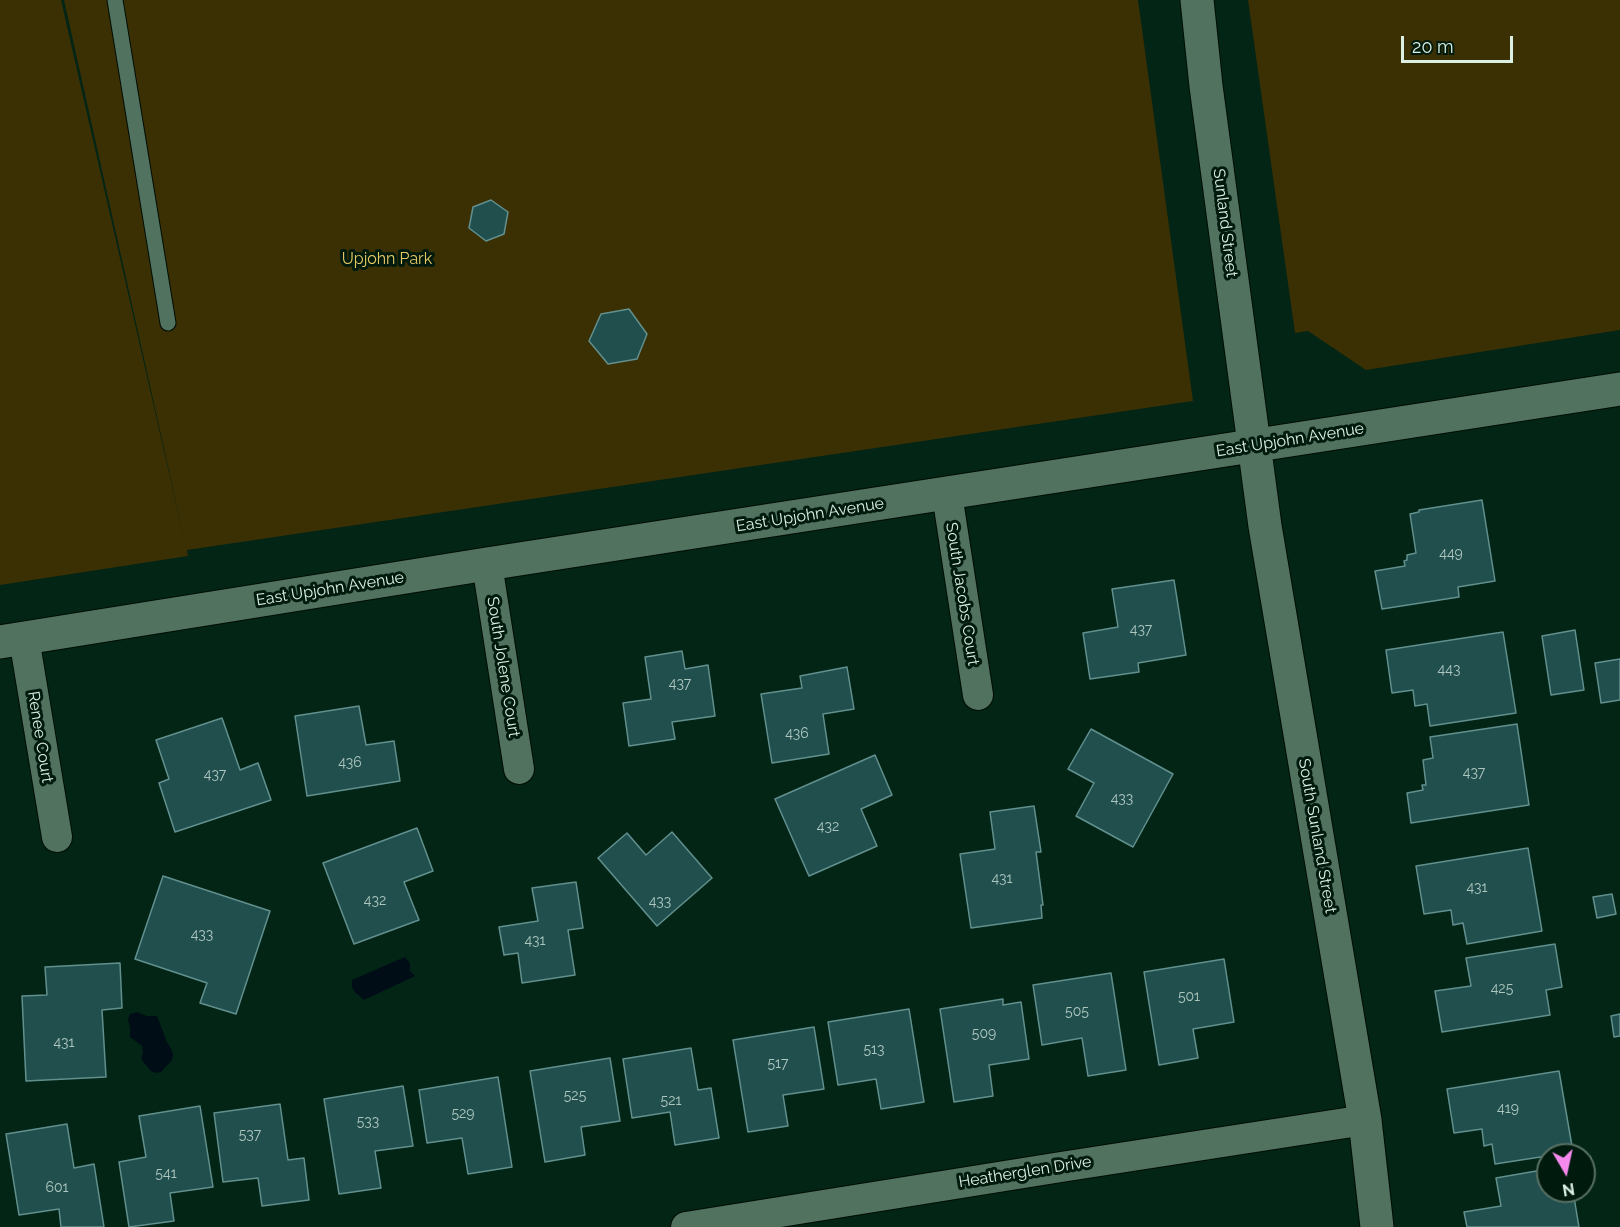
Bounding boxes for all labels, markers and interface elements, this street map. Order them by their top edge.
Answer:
scale bar [1404,24,1516,62]
text: 20 m [1412,36,1454,57]
street label: Sunland Street [1209,168,1241,278]
park label: Upjohn Park [342,249,432,269]
street label: East Upjohn Avenue [1215,419,1365,461]
street label: East Upjohn Avenue [735,494,885,536]
street label: South Jacobs Court [941,521,983,667]
house number: 449 [1439,546,1463,562]
street label: East Upjohn Avenue [255,568,405,610]
street label: South Jolene Court [482,595,524,739]
house number: 437 [1130,622,1152,638]
house number: 443 [1438,662,1460,678]
house number: 437 [669,676,691,692]
street label: Renee Court [23,690,57,784]
house number: 436 [785,726,809,742]
house number: 436 [338,755,362,771]
street label: South Sunland Street [1294,757,1340,915]
house number: 437 [1463,765,1485,781]
house number: 437 [204,767,226,783]
house number: 433 [1111,791,1133,807]
house number: 432 [817,819,839,835]
house number: 431 [991,871,1013,887]
house number: 431 [1466,880,1488,896]
house number: 432 [364,893,386,909]
house number: 433 [649,894,671,910]
house number: 433 [191,927,213,943]
house number: 431 [524,933,546,949]
house number: 425 [1491,981,1513,997]
house number: 501 [1178,989,1200,1005]
house number: 505 [1065,1004,1089,1020]
house number: 509 [972,1026,996,1042]
house number: 431 [53,1035,75,1051]
house number: 513 [863,1042,885,1058]
house number: 517 [767,1056,789,1072]
house number: 525 [564,1088,586,1104]
house number: 521 [661,1093,681,1109]
house number: 419 [1497,1101,1519,1117]
house number: 529 [451,1106,475,1122]
house number: 533 [357,1114,379,1130]
house number: 537 [239,1127,261,1143]
north arrow [1536,1143,1596,1203]
street label: Heatherglen Drive [957,1152,1093,1192]
house number: 541 [155,1166,177,1182]
text: N [1561,1179,1576,1200]
house number: 601 [45,1180,69,1196]

